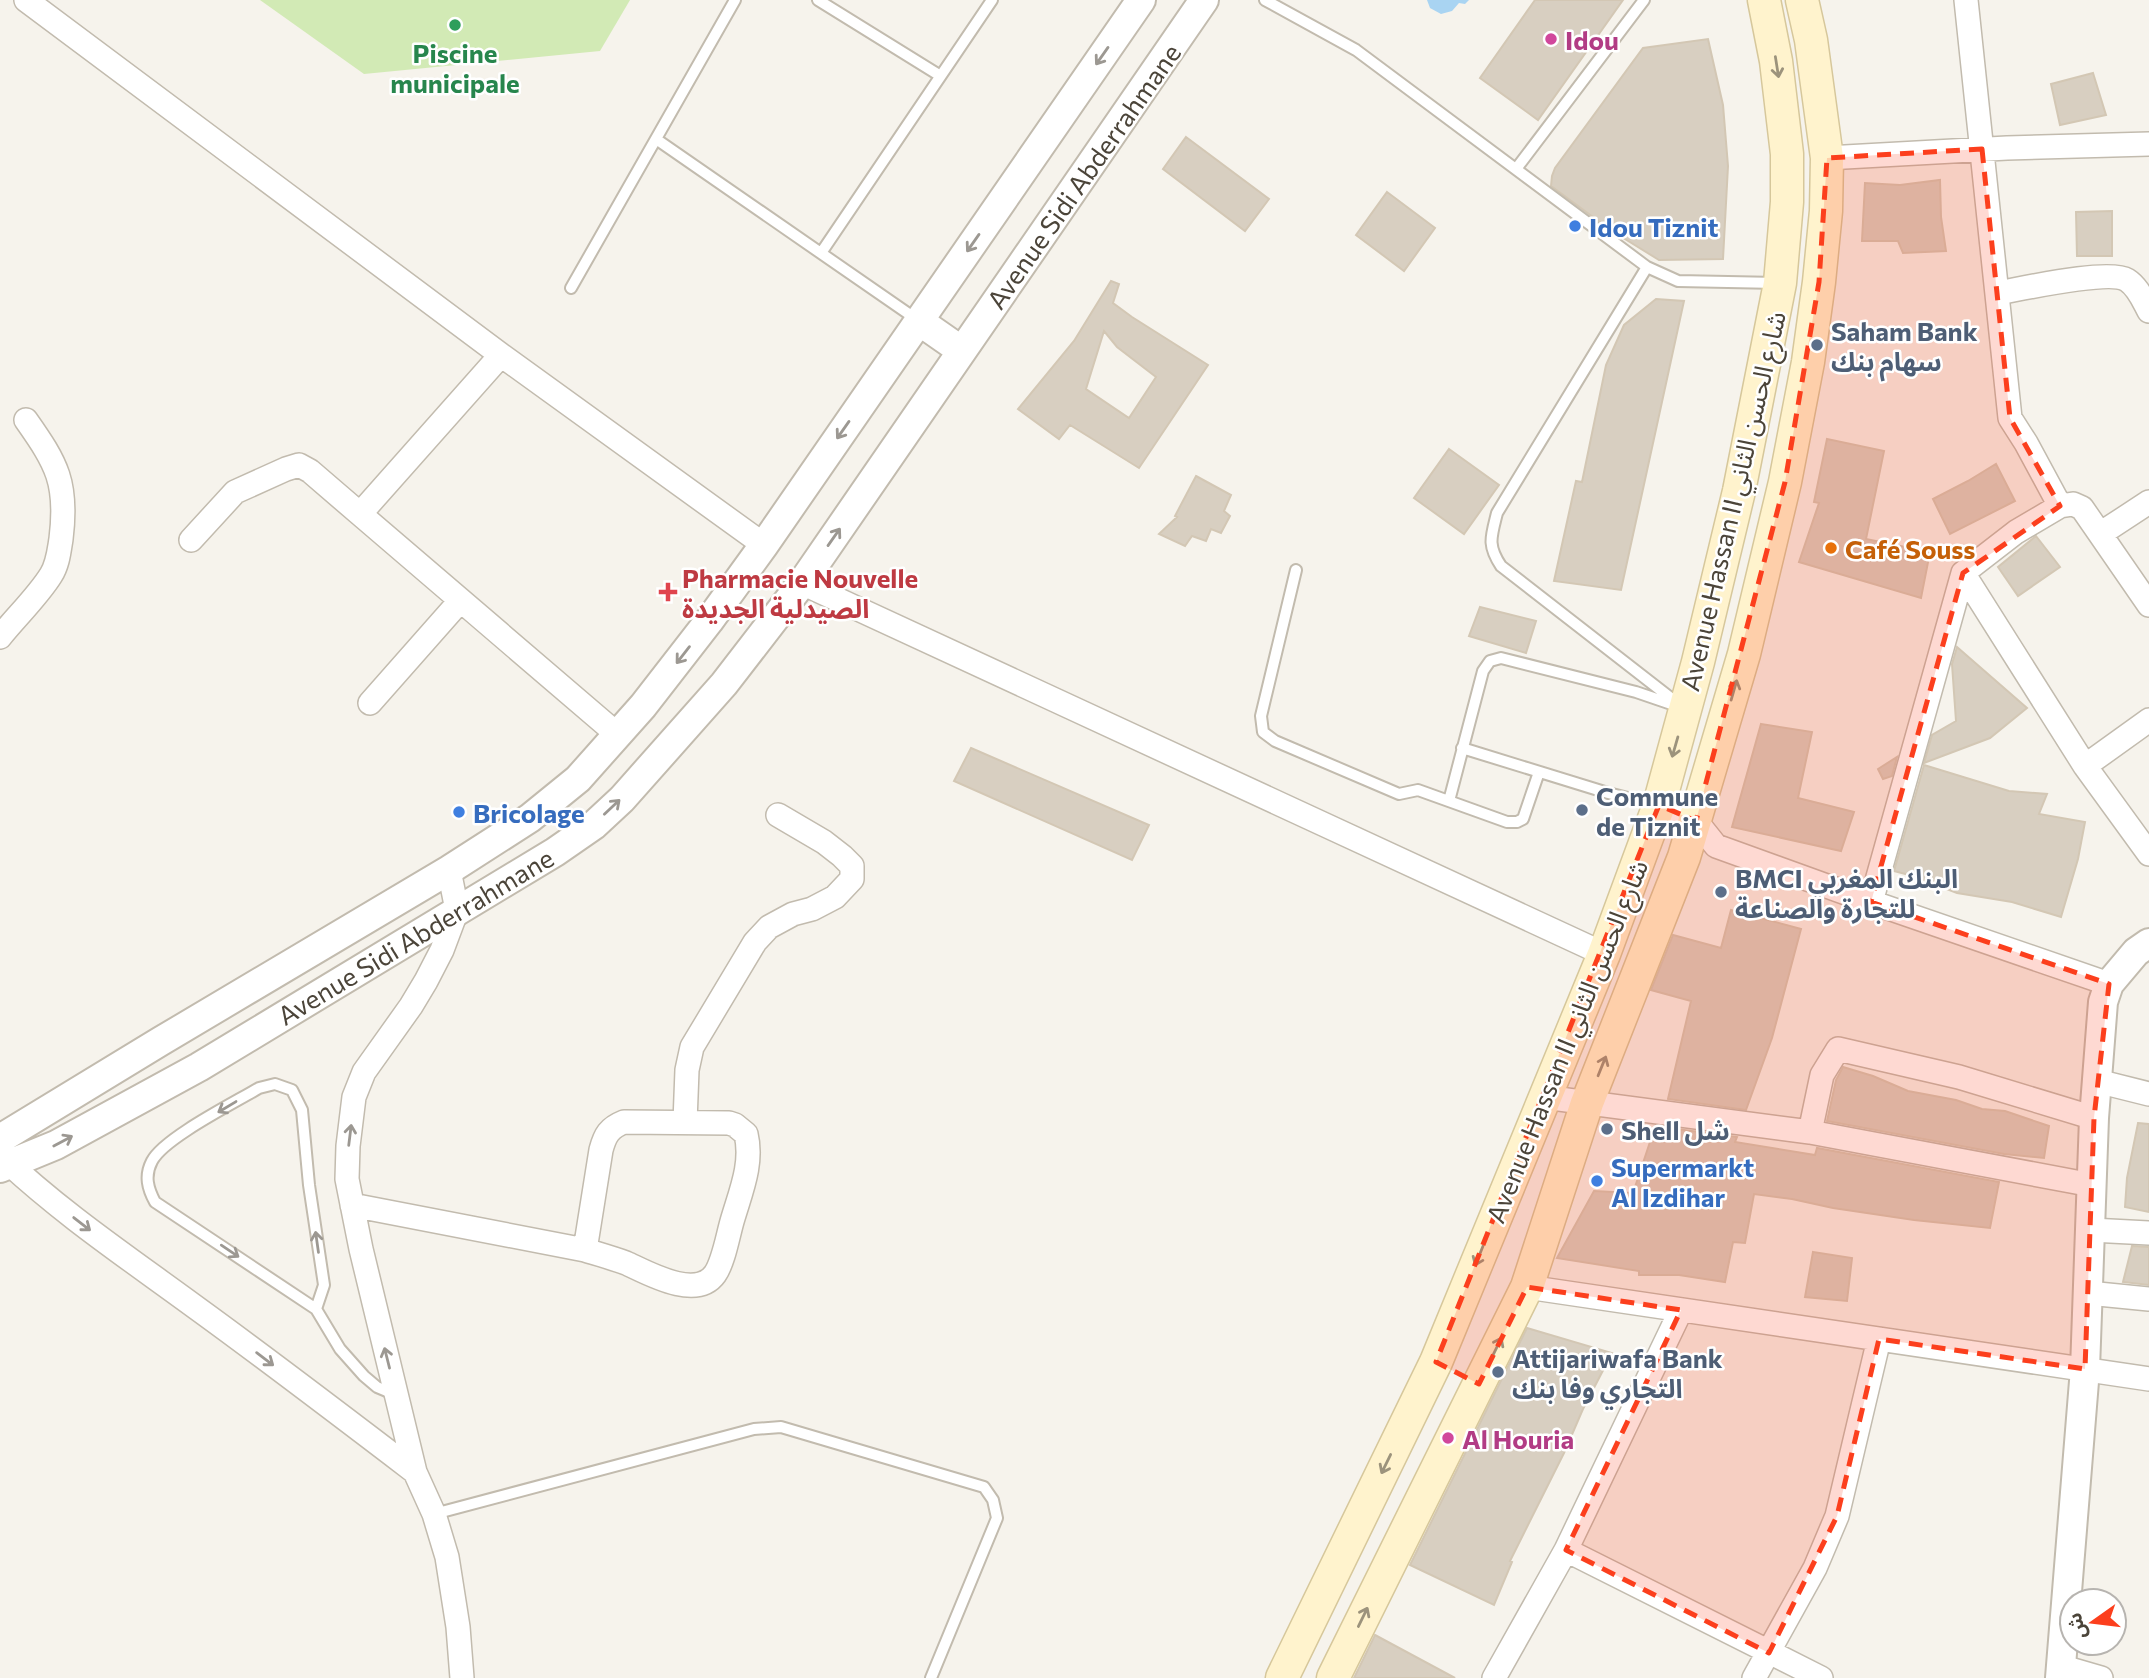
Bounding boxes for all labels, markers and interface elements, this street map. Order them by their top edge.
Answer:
marker: Piscine municipale [447,17,463,33]
place label: Idou [1565,24,1619,55]
marker: Idou [1543,31,1559,47]
place label: Piscine municipale [390,37,520,98]
street label: Avenue Sidi Abderrahmane [980,38,1186,314]
one-way arrow [1095,46,1109,65]
one-way arrow [1771,55,1784,78]
place label: Idou Tiznit [1589,211,1718,242]
marker: Idou Tiznit [1567,218,1583,234]
one-way arrow [966,233,980,252]
street label: Avenue Hassan II شارع الحسن الثاني [1673,308,1797,695]
place label: Saham Bank سهام بنك [1831,315,1978,382]
marker: Saham Bank سهام بنك [1809,337,1825,353]
one-way arrow [836,420,850,439]
one-way arrow [827,528,841,547]
place label: Café Souss [1845,533,1975,564]
marker: Café Souss [1823,540,1839,556]
place label: Pharmacie Nouvelle الصيدلية الجديدة [682,562,918,624]
marker: Pharmacie Nouvelle الصيدلية الجديدة [660,584,676,600]
one-way arrow [675,645,690,664]
one-way arrow [1728,679,1741,701]
one-way arrow [1668,736,1681,758]
place label: Commune de Tiznit [1596,780,1718,841]
place label: Bricolage [473,797,585,828]
one-way arrow [603,799,620,816]
marker: Commune de Tiznit [1574,802,1590,818]
marker: Bricolage [451,804,467,820]
street label: Avenue Sidi Abderrahmane [271,841,559,1031]
street label: Avenue Hassan II شارع الحسن الثاني [1479,855,1659,1229]
place label: BMCI البنك المغربي للتجارة والصناعة [1735,862,1958,924]
marker: BMCI البنك المغربي للتجارة والصناعة [1713,884,1729,900]
one-way arrow [1597,1055,1610,1077]
one-way arrow [218,1101,238,1115]
place label: Shell شل [1621,1114,1730,1146]
marker: Shell شل [1599,1121,1615,1137]
one-way arrow [343,1124,356,1147]
one-way arrow [52,1134,73,1148]
place label: Supermarkt Al Izdihar [1611,1151,1754,1212]
marker: Supermarkt Al Izdihar [1589,1173,1605,1189]
one-way arrow [72,1217,91,1232]
one-way arrow [311,1231,324,1254]
one-way arrow [220,1244,239,1259]
one-way arrow [1472,1245,1485,1266]
one-way arrow [1491,1337,1505,1358]
place label: Attijariwafa Bank التجاري وفا بنك [1512,1342,1723,1410]
one-way arrow [380,1347,393,1370]
one-way arrow [255,1352,274,1367]
marker: Attijariwafa Bank التجاري وفا بنك [1490,1364,1506,1380]
place label: Al Houria [1462,1423,1574,1454]
marker: Al Houria [1440,1430,1456,1446]
one-way arrow [1379,1453,1392,1474]
north arrow [2058,1587,2128,1657]
one-way arrow [1357,1607,1371,1628]
text: ش [2062,1611,2090,1642]

